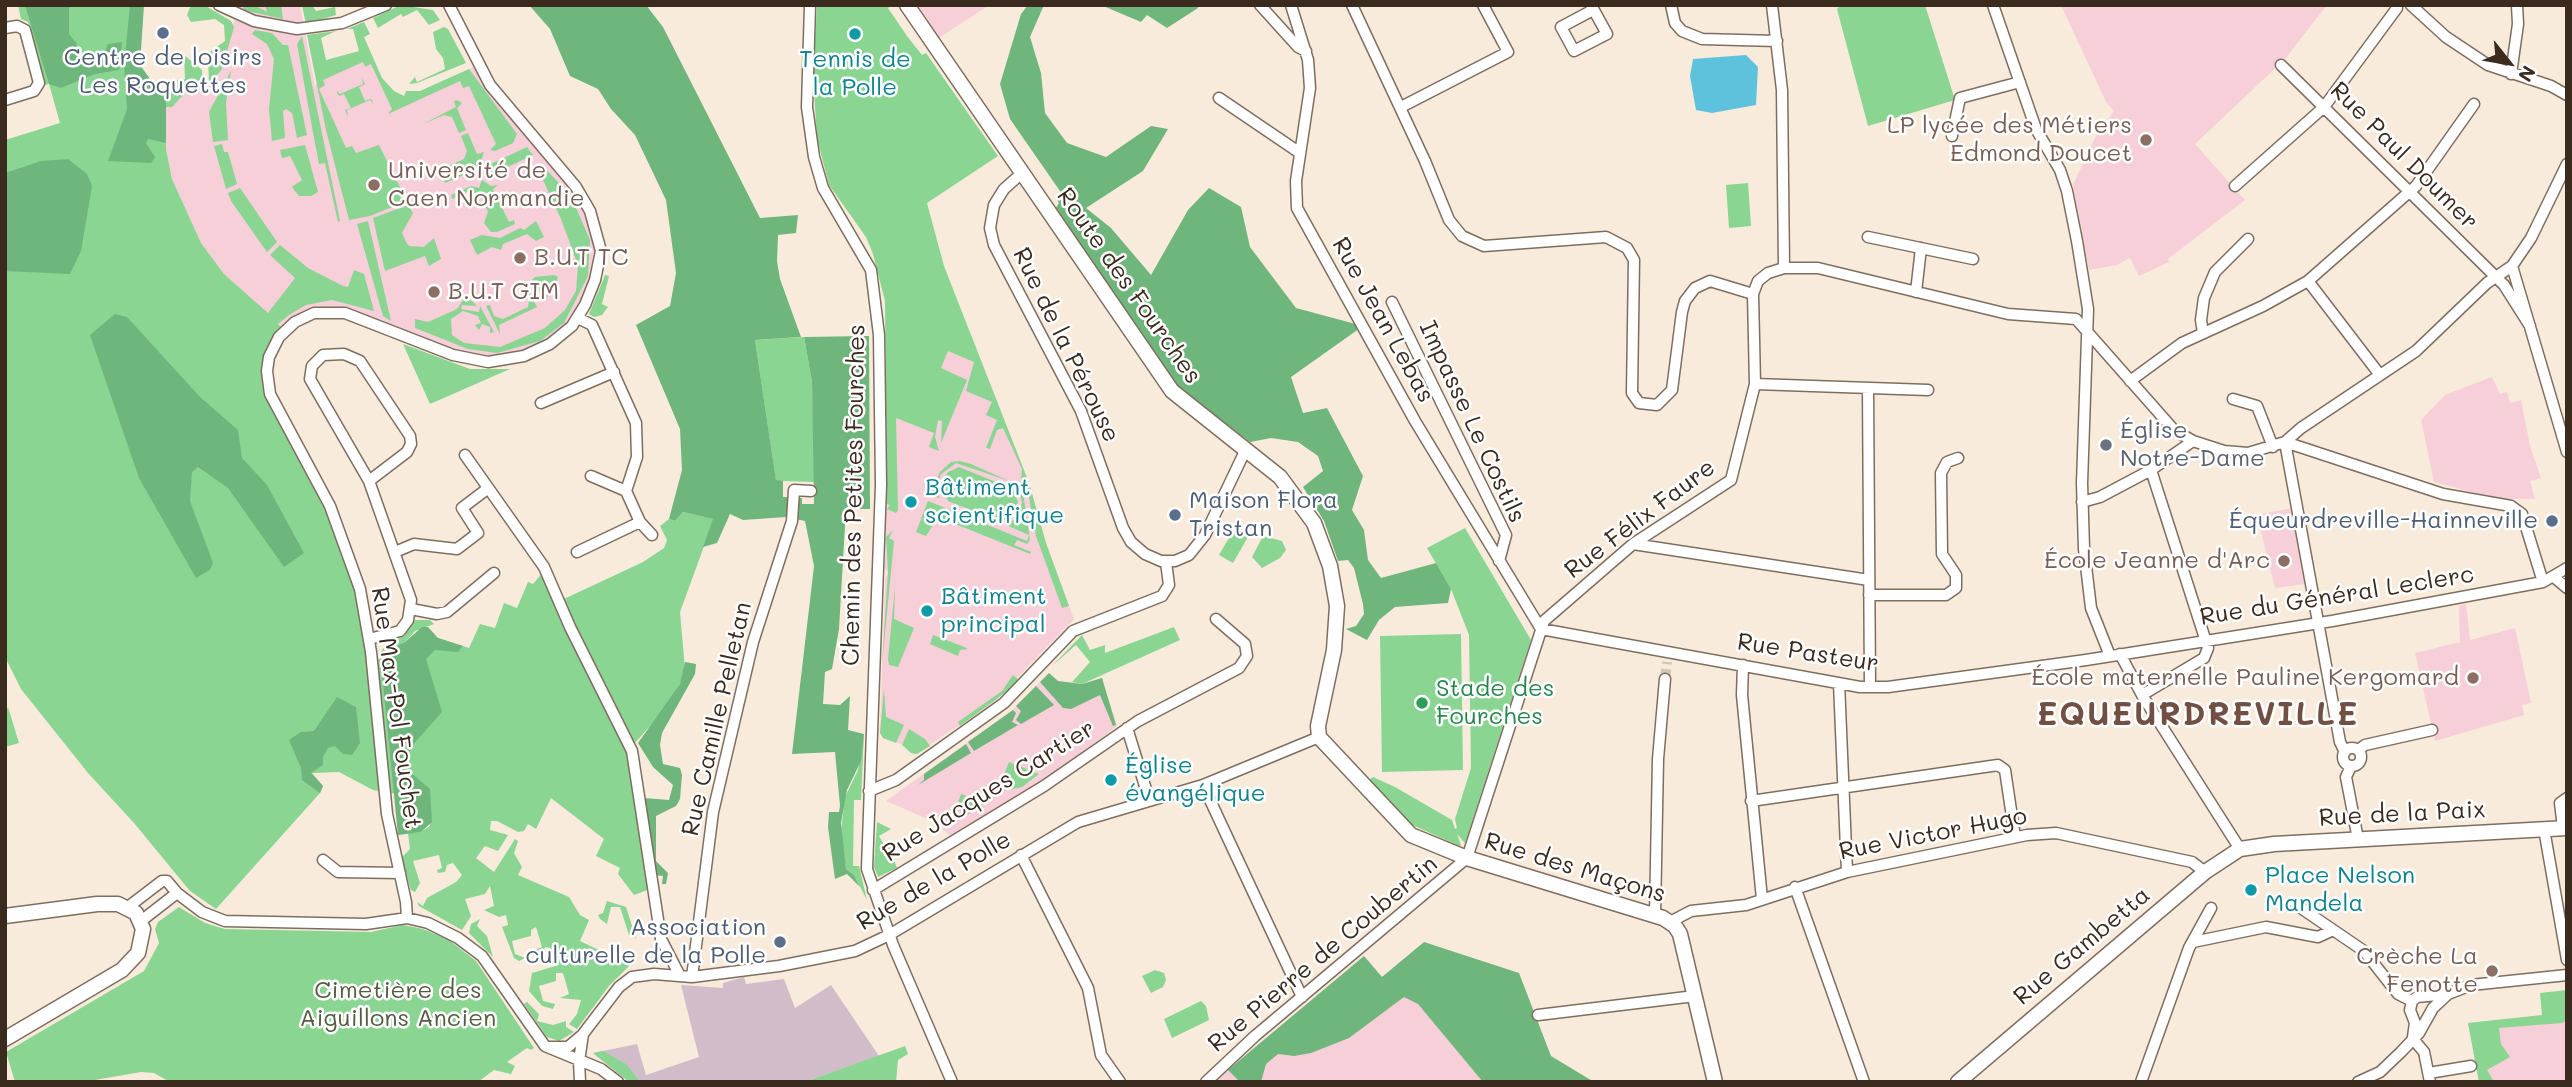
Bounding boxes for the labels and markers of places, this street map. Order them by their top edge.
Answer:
marker: Centre de loisirs Les Roquettes [155,25,171,41]
marker: Tennis de la Polle [847,26,863,42]
place label: Centre de loisirs Les Roquettes [64,44,262,100]
place label: Tennis de la Polle [799,46,911,102]
place label: LP lycée des Métiers Edmond Doucet [1887,112,2132,168]
marker: LP lycée des Métiers Edmond Doucet [2138,132,2154,148]
place label: Université de Caen Normandie [388,157,585,213]
marker: Université de Caen Normandie [366,177,382,193]
place label: B.U.T TC [534,244,628,272]
marker: B.U.T TC [512,250,528,266]
place label: B.U.T GIM [448,278,559,306]
marker: B.U.T GIM [426,284,442,300]
place label: Église Notre-Dame [2120,417,2265,473]
marker: Église Notre-Dame [2098,437,2114,453]
place label: Bâtiment scientifique [925,474,1064,530]
place label: Maison Flora Tristan [1189,487,1338,543]
marker: Bâtiment scientifique [903,494,919,510]
marker: Maison Flora Tristan [1167,507,1183,523]
place label: Équeurdreville-Hainneville [2229,507,2538,535]
marker: Équeurdreville-Hainneville [2544,513,2560,529]
place label: École Jeanne d'Arc [2044,547,2270,575]
marker: École Jeanne d'Arc [2276,553,2292,569]
place label: Bâtiment principal [941,583,1047,639]
marker: Bâtiment principal [919,603,935,619]
place label: École maternelle Pauline Kergomard [2031,664,2459,692]
marker: École maternelle Pauline Kergomard [2465,670,2481,686]
place label: Stade des Fourches [1436,675,1555,731]
marker: Stade des Fourches [1414,695,1430,711]
place label: Église évangélique [1125,752,1266,808]
marker: Église évangélique [1103,772,1119,788]
place label: Place Nelson Mandela [2265,862,2415,918]
marker: Place Nelson Mandela [2243,882,2259,898]
place label: Association culturelle de la Polle [525,914,766,970]
marker: Association culturelle de la Polle [772,934,788,950]
place label: Crèche La Fenotte [2356,943,2478,999]
marker: Crèche La Fenotte [2484,963,2500,979]

